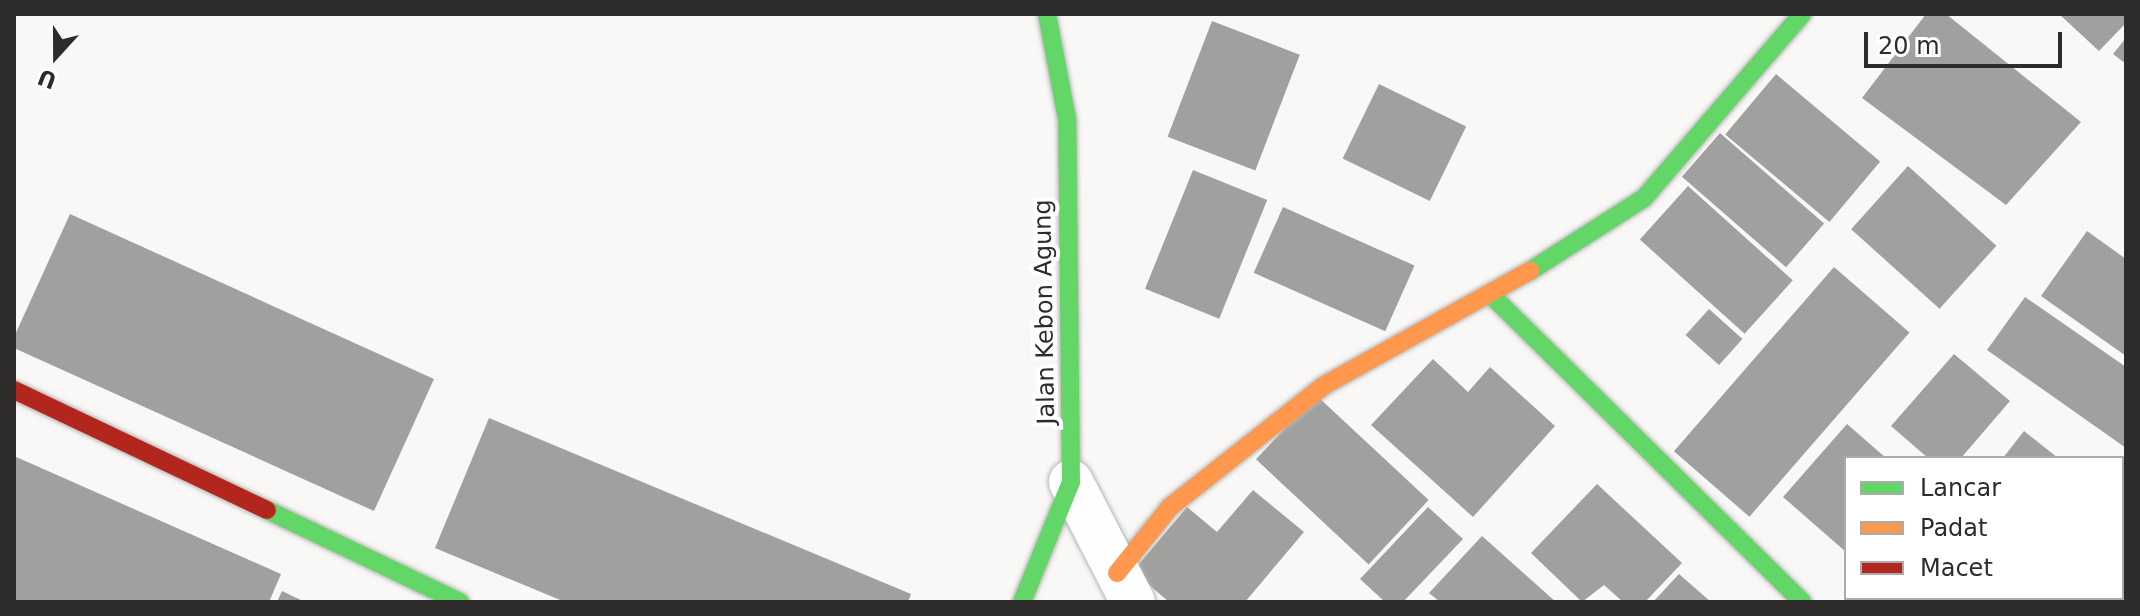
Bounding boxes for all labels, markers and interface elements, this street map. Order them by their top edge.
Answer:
north arrow [16,16,96,96]
scale bar [1868,16,2066,66]
text: 20 m [1878,32,1940,60]
text: U [34,64,60,94]
street label: Jalan Kebon Agung [1029,199,1061,425]
legend [1844,456,2124,600]
text: Lancar [1920,474,2001,502]
text: Padat [1920,514,1987,542]
text: Macet [1920,554,1993,582]

